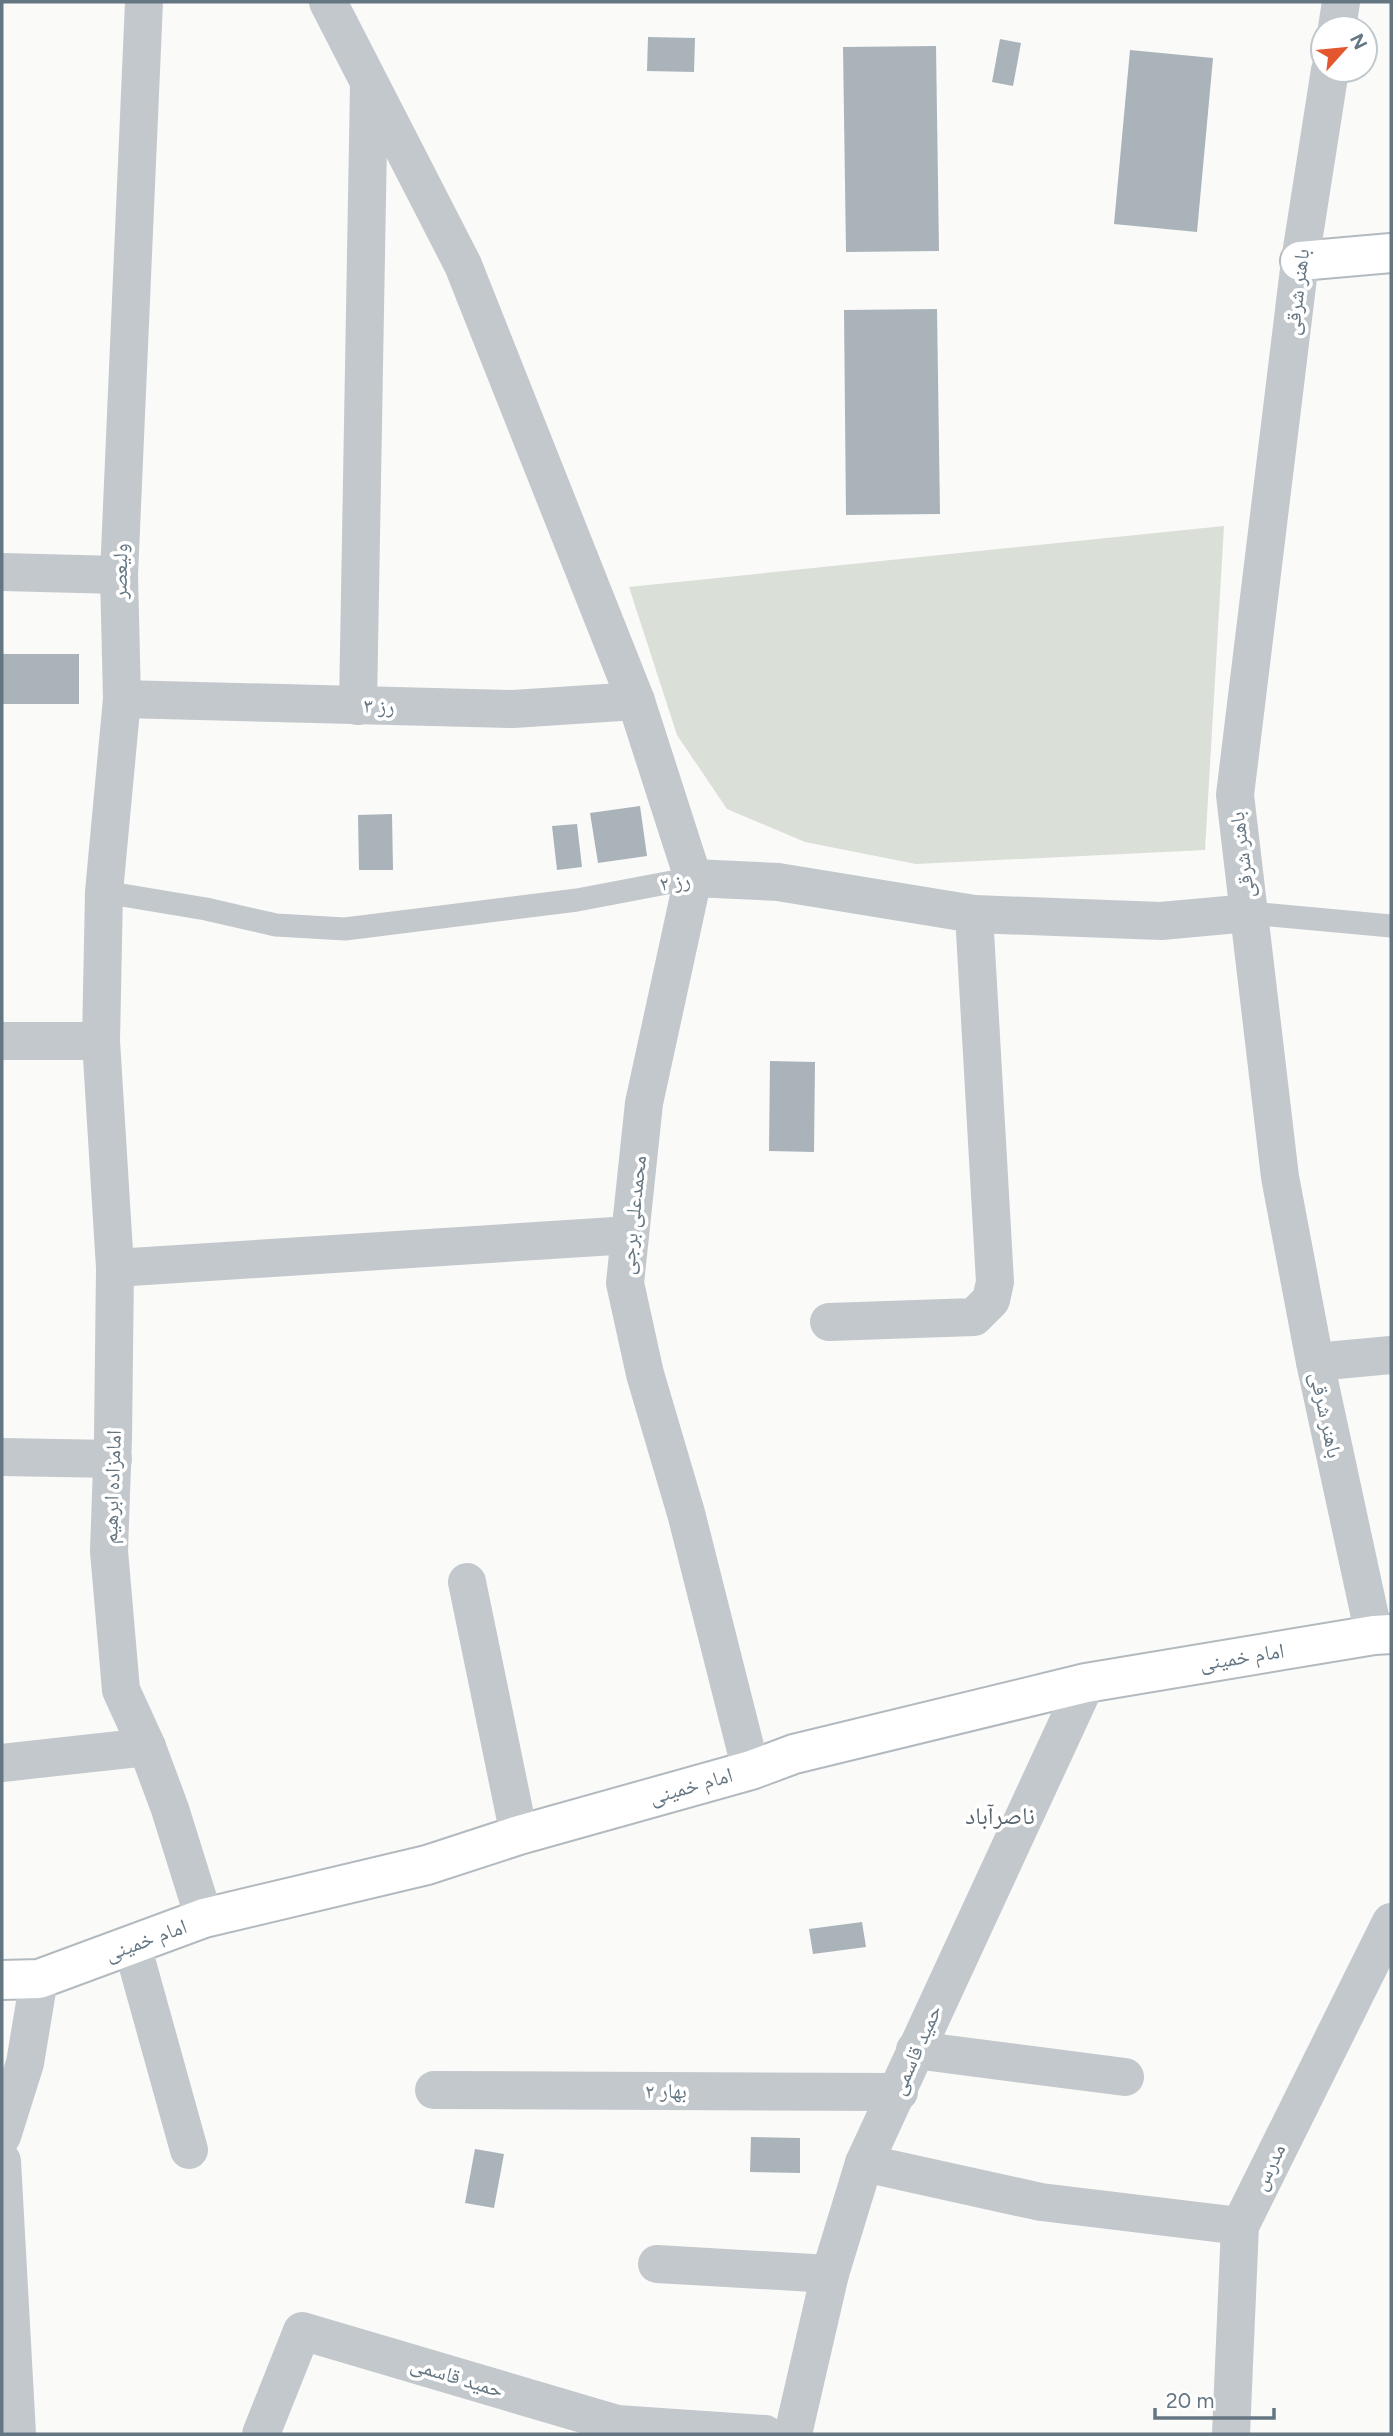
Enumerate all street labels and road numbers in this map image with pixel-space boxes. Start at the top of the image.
street label: باهنر شرقی [1279,247,1315,337]
street label: ولیعصر [107,543,132,600]
street label: رز ۳ [363,693,395,718]
street label: باهنر شرقی [1224,810,1260,900]
street label: رز ۲ [658,867,692,896]
street label: محمدعلی برجی [614,1154,652,1276]
street label: باهنر شرقی [1304,1370,1348,1460]
street label: امامزاده ابرهیم [97,1430,128,1544]
street label: امام خمینی [1198,1637,1286,1678]
street label: امام خمینی [646,1762,736,1811]
street label: امام خمینی [101,1913,191,1968]
street label: حمید قاسمی [885,2001,947,2099]
street label: بهار ۲ [645,2078,687,2103]
street label: مدرس [1247,2139,1291,2195]
street label: حمید قاسمی [407,2351,507,2403]

